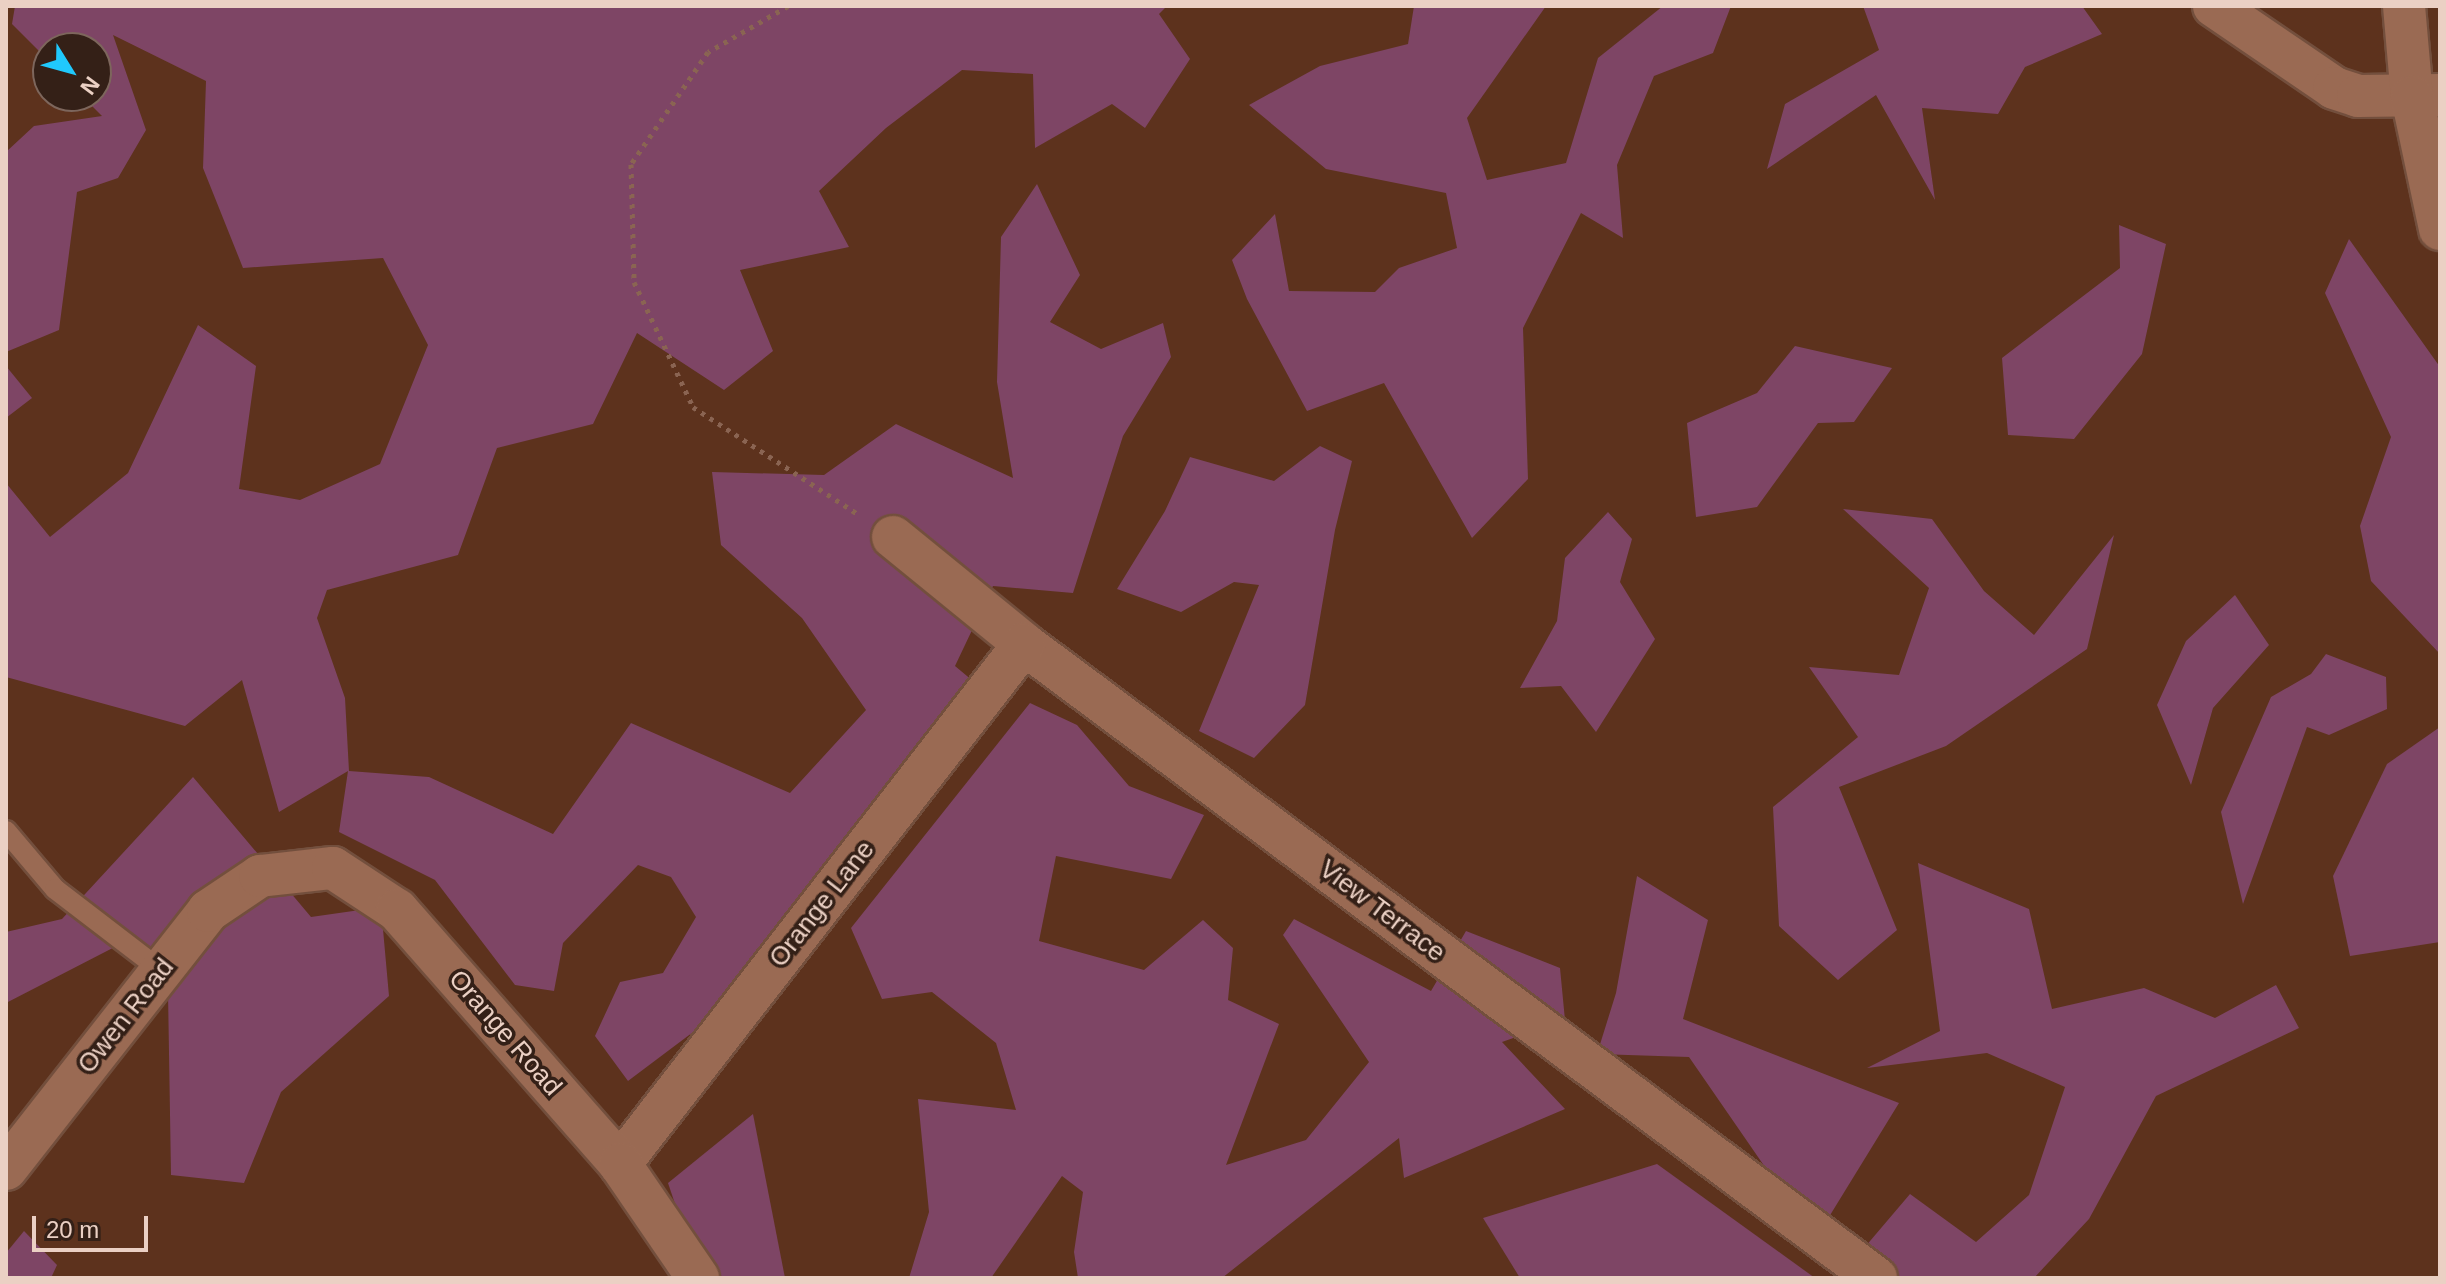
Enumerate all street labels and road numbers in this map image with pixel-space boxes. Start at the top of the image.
street label: Orange Lane [763,835,881,973]
street label: View Terrace [1313,853,1451,969]
street label: Owen Road [71,952,181,1080]
street label: Orange Road [442,964,568,1102]

